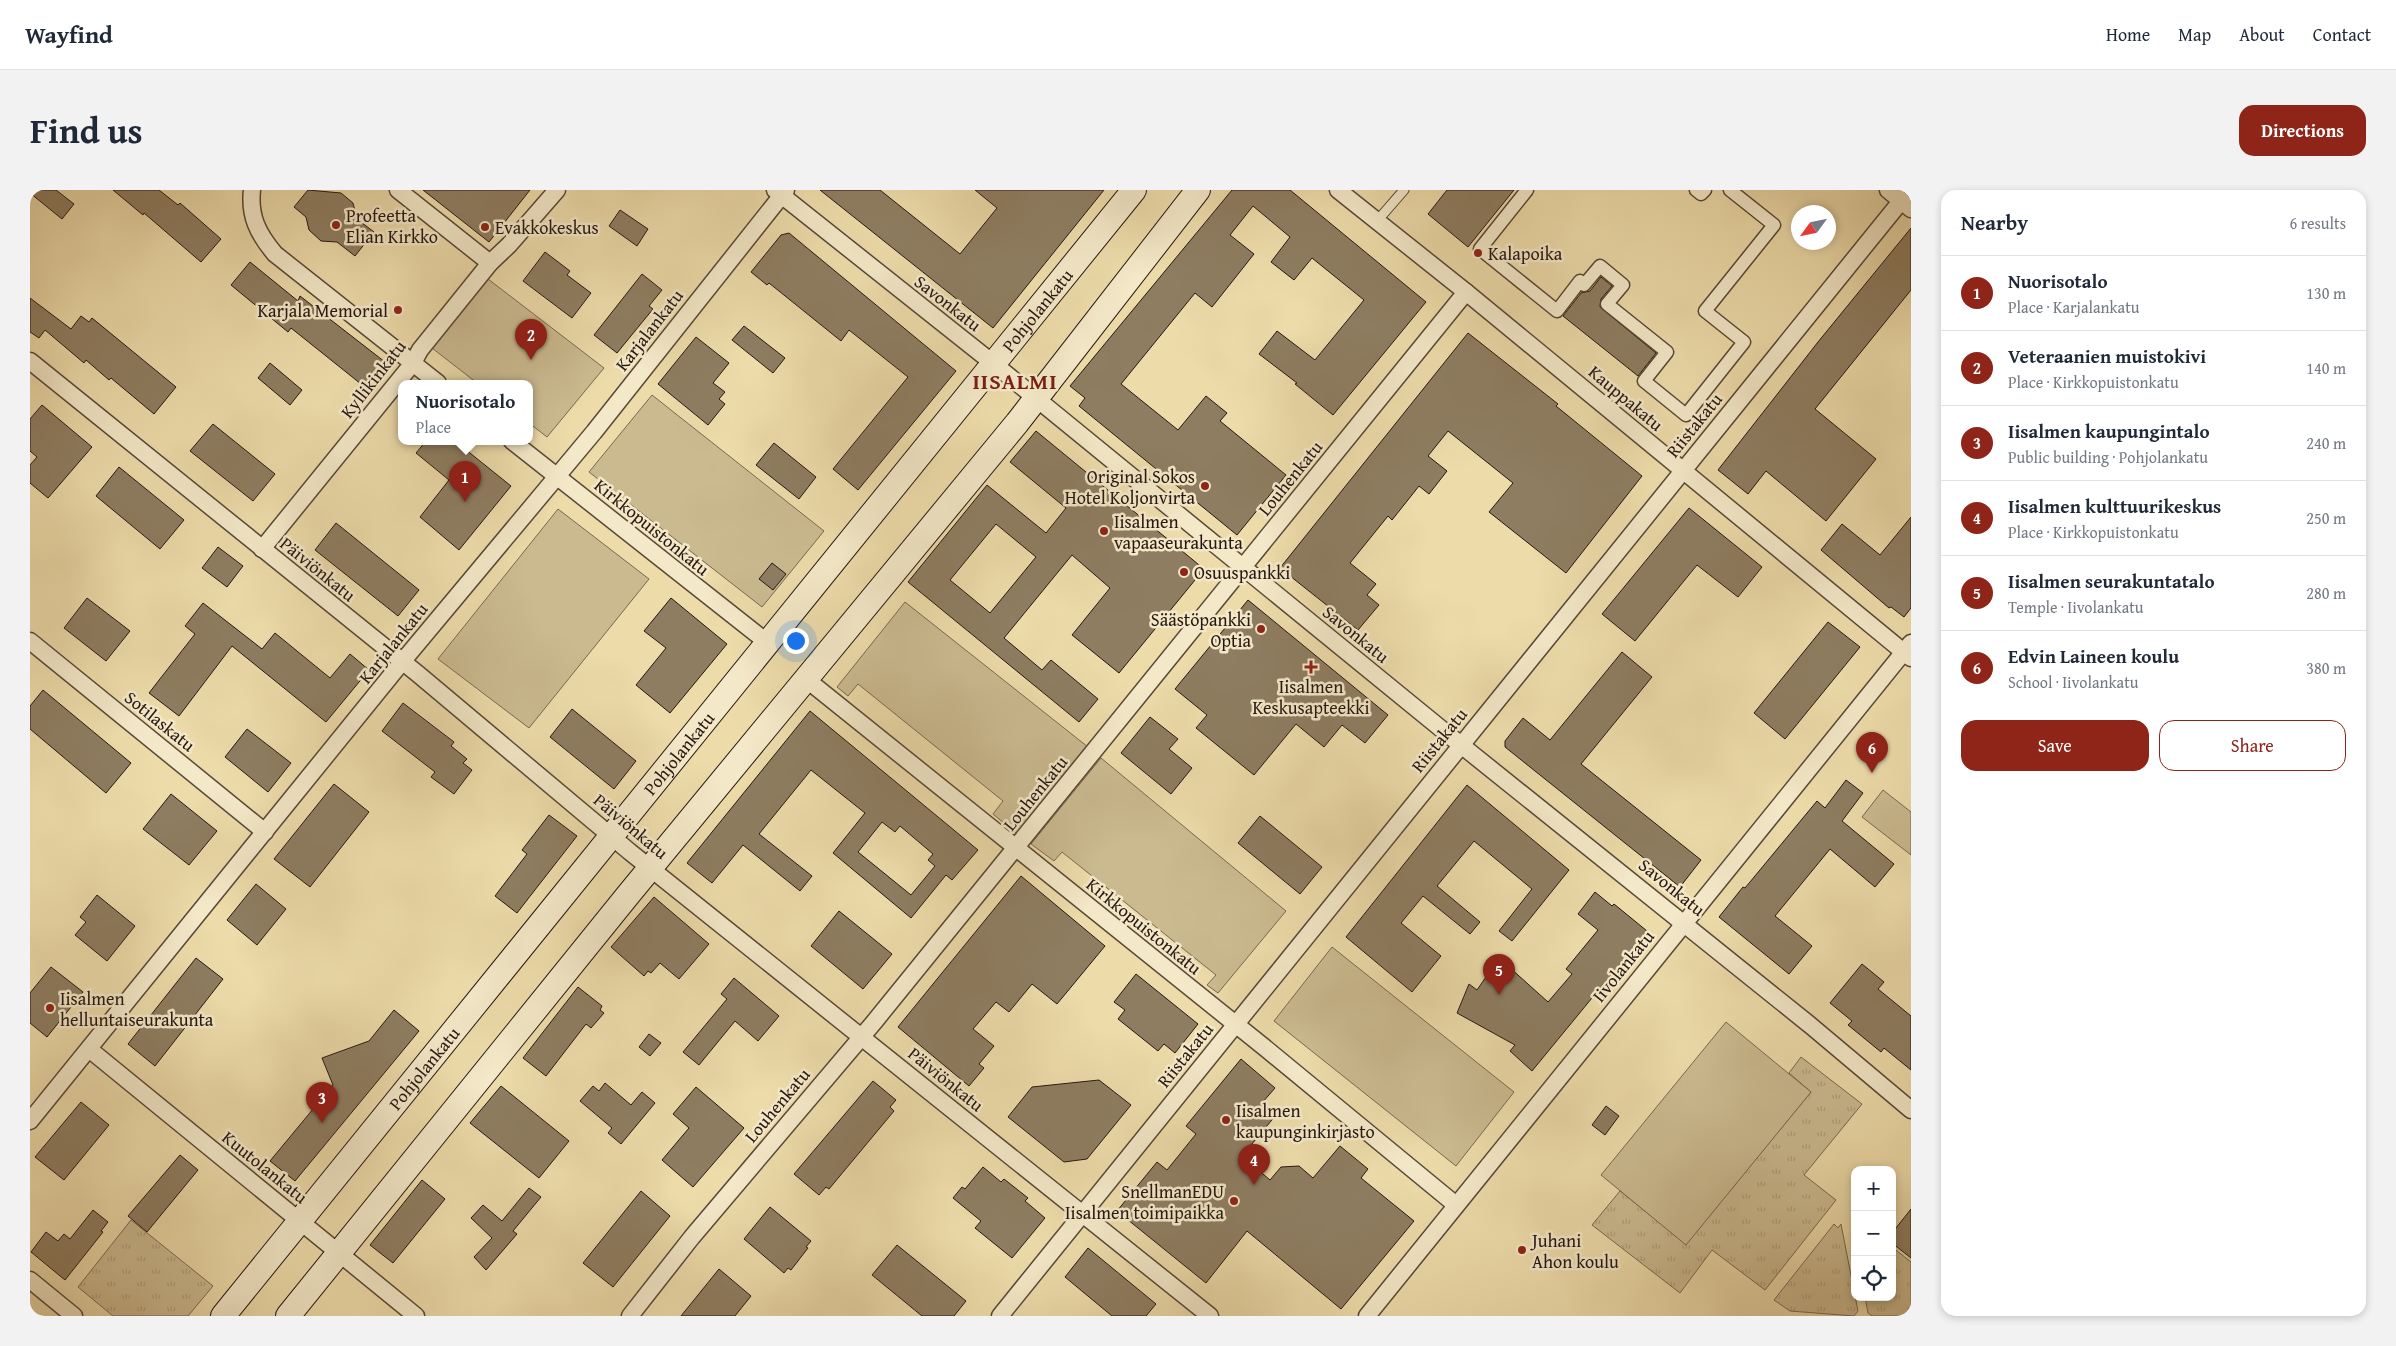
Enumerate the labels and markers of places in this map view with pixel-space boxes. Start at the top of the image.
place label: Profeetta Elian Kirkko [346,202,438,250]
place label: Evakkokeskus [495,214,599,241]
marker: Profeetta Elian Kirkko [330,219,342,231]
marker: Evakkokeskus [479,221,491,233]
place label: Kalapoika [1488,240,1563,267]
marker: Kalapoika [1472,247,1484,259]
place label: Karjala Memorial [257,297,388,324]
marker: Karjala Memorial [392,304,404,316]
pin: 2 [515,319,547,360]
pin: 1 [449,461,481,502]
place label: Original Sokos Hotel Koljonvirta [1065,463,1195,511]
marker: Original Sokos Hotel Koljonvirta [1199,480,1211,492]
place label: Iisalmen vapaaseurakunta [1114,508,1243,556]
marker: Iisalmen vapaaseurakunta [1098,525,1110,537]
place label: Osuuspankki [1194,559,1290,586]
marker: Osuuspankki [1178,566,1190,578]
place label: Säästöpankki Optia [1151,606,1251,654]
marker: Säästöpankki Optia [1255,623,1267,635]
marker: Iisalmen Keskusapteekki [1305,661,1317,673]
place label: Iisalmen Keskusapteekki [1252,673,1370,721]
pin: 6 [1856,732,1888,773]
pin: 5 [1483,954,1515,995]
place label: Iisalmen helluntaiseurakunta [60,985,214,1033]
marker: Iisalmen helluntaiseurakunta [44,1002,56,1014]
pin: 3 [306,1082,338,1123]
place label: Iisalmen kaupunginkirjasto [1236,1097,1375,1145]
marker: Iisalmen kaupunginkirjasto [1220,1114,1232,1126]
pin: 4 [1238,1144,1270,1185]
place label: SnellmanEDU Iisalmen toimipaikka [1065,1178,1224,1226]
marker: SnellmanEDU Iisalmen toimipaikka [1228,1195,1240,1207]
place label: Juhani Ahon koulu [1530,1227,1619,1275]
marker: Juhani Ahon koulu [1516,1244,1528,1256]

